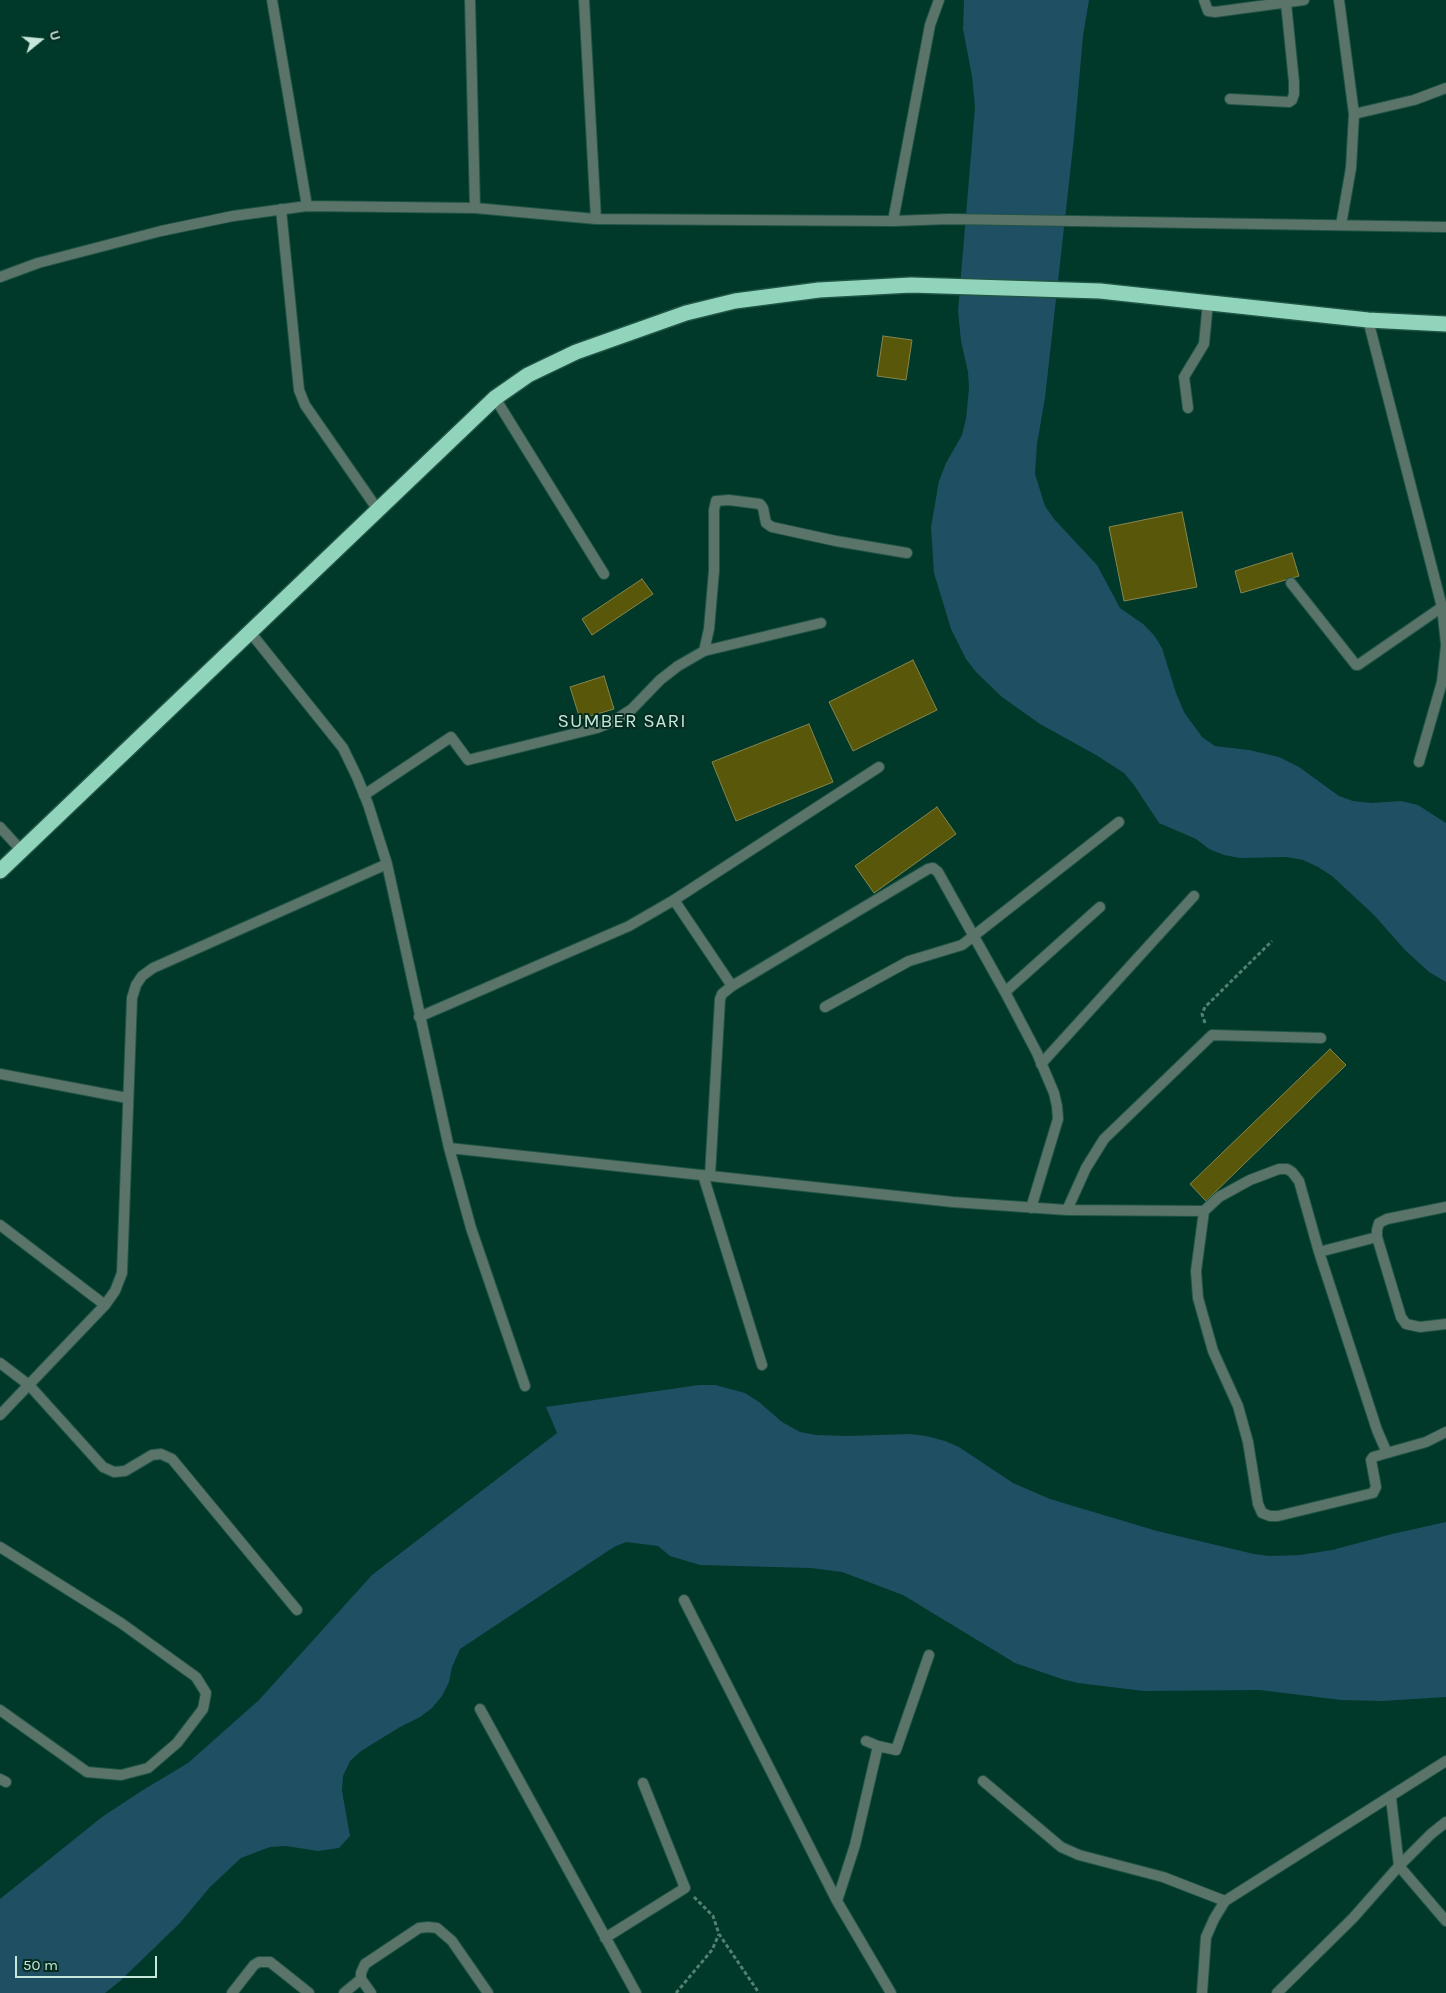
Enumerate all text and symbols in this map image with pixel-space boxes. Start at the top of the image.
north arrow [15,15,65,65]
text: U [45,28,64,43]
district label: SUMBER SARI [556,711,688,733]
scale bar [18,1946,160,1978]
text: 50 m [23,1956,58,1974]

